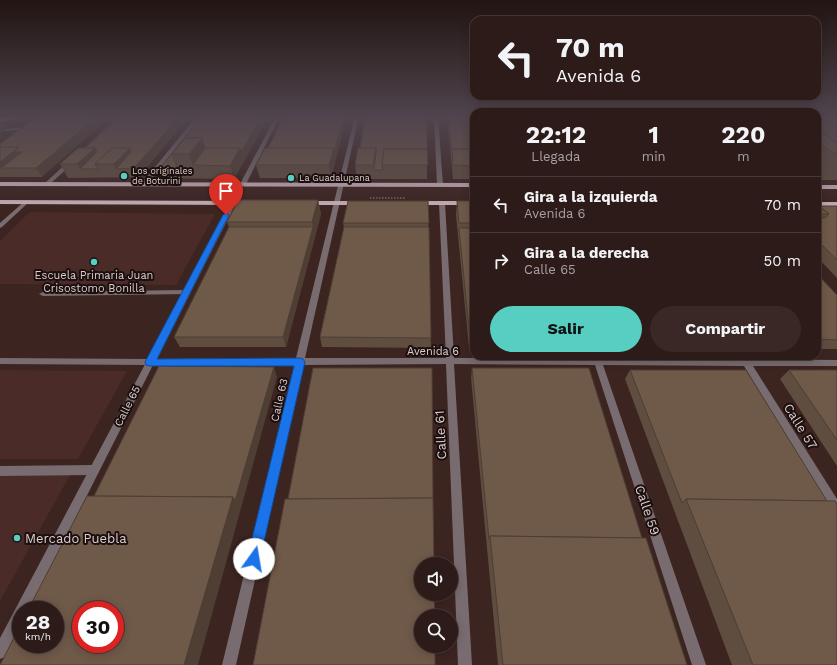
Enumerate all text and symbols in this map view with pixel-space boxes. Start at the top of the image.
text: 70 m [556,31,625,64]
icon: left [490,32,542,84]
text: Avenida 6 [556,65,641,86]
text: 22:12 [526,121,586,149]
text: 1 [649,121,659,149]
text: 220 [721,121,765,149]
text: Llegada [531,149,580,164]
text: min [642,149,666,164]
text: m [737,149,750,164]
place label: Los originales de Boturini [132,166,193,186]
marker: Los originales de Boturini [119,171,129,181]
marker: La Guadalupana [286,173,296,183]
place label: La Guadalupana [299,173,370,183]
pin [209,174,243,215]
icon: arrive [215,180,237,202]
text: Gira a la izquierda [524,188,657,206]
icon: left [490,194,512,216]
text: 70 m [764,196,801,214]
text: Avenida 6 [524,206,585,221]
text: Gira a la derecha [524,244,649,262]
icon: right [490,250,512,272]
text: 50 m [764,252,801,270]
marker: Escuela Primaria Juan Crisostomo Bonilla [89,257,99,267]
text: Calle 65 [524,262,576,277]
place label: Escuela Primaria Juan Crisostomo Bonilla [35,269,153,295]
button: Salir [490,306,642,352]
button: Compartir [650,306,801,352]
street label: Avenida 6 [407,345,459,358]
street label: Calle 63 [268,377,291,423]
street label: Calle 65 [112,384,143,429]
street label: Calle 57 [781,401,820,452]
street label: Calle 61 [432,410,449,460]
street label: Calle 59 [632,483,663,537]
place label: Mercado Puebla [25,531,127,546]
marker: Mercado Puebla [12,533,22,543]
position arrow [233,538,275,580]
map controls [414,557,458,653]
button: sound [414,557,458,601]
speed limit sign: 30 [72,601,124,653]
button: search [414,609,458,653]
text: 28 [26,610,50,634]
text: km/h [25,631,51,642]

